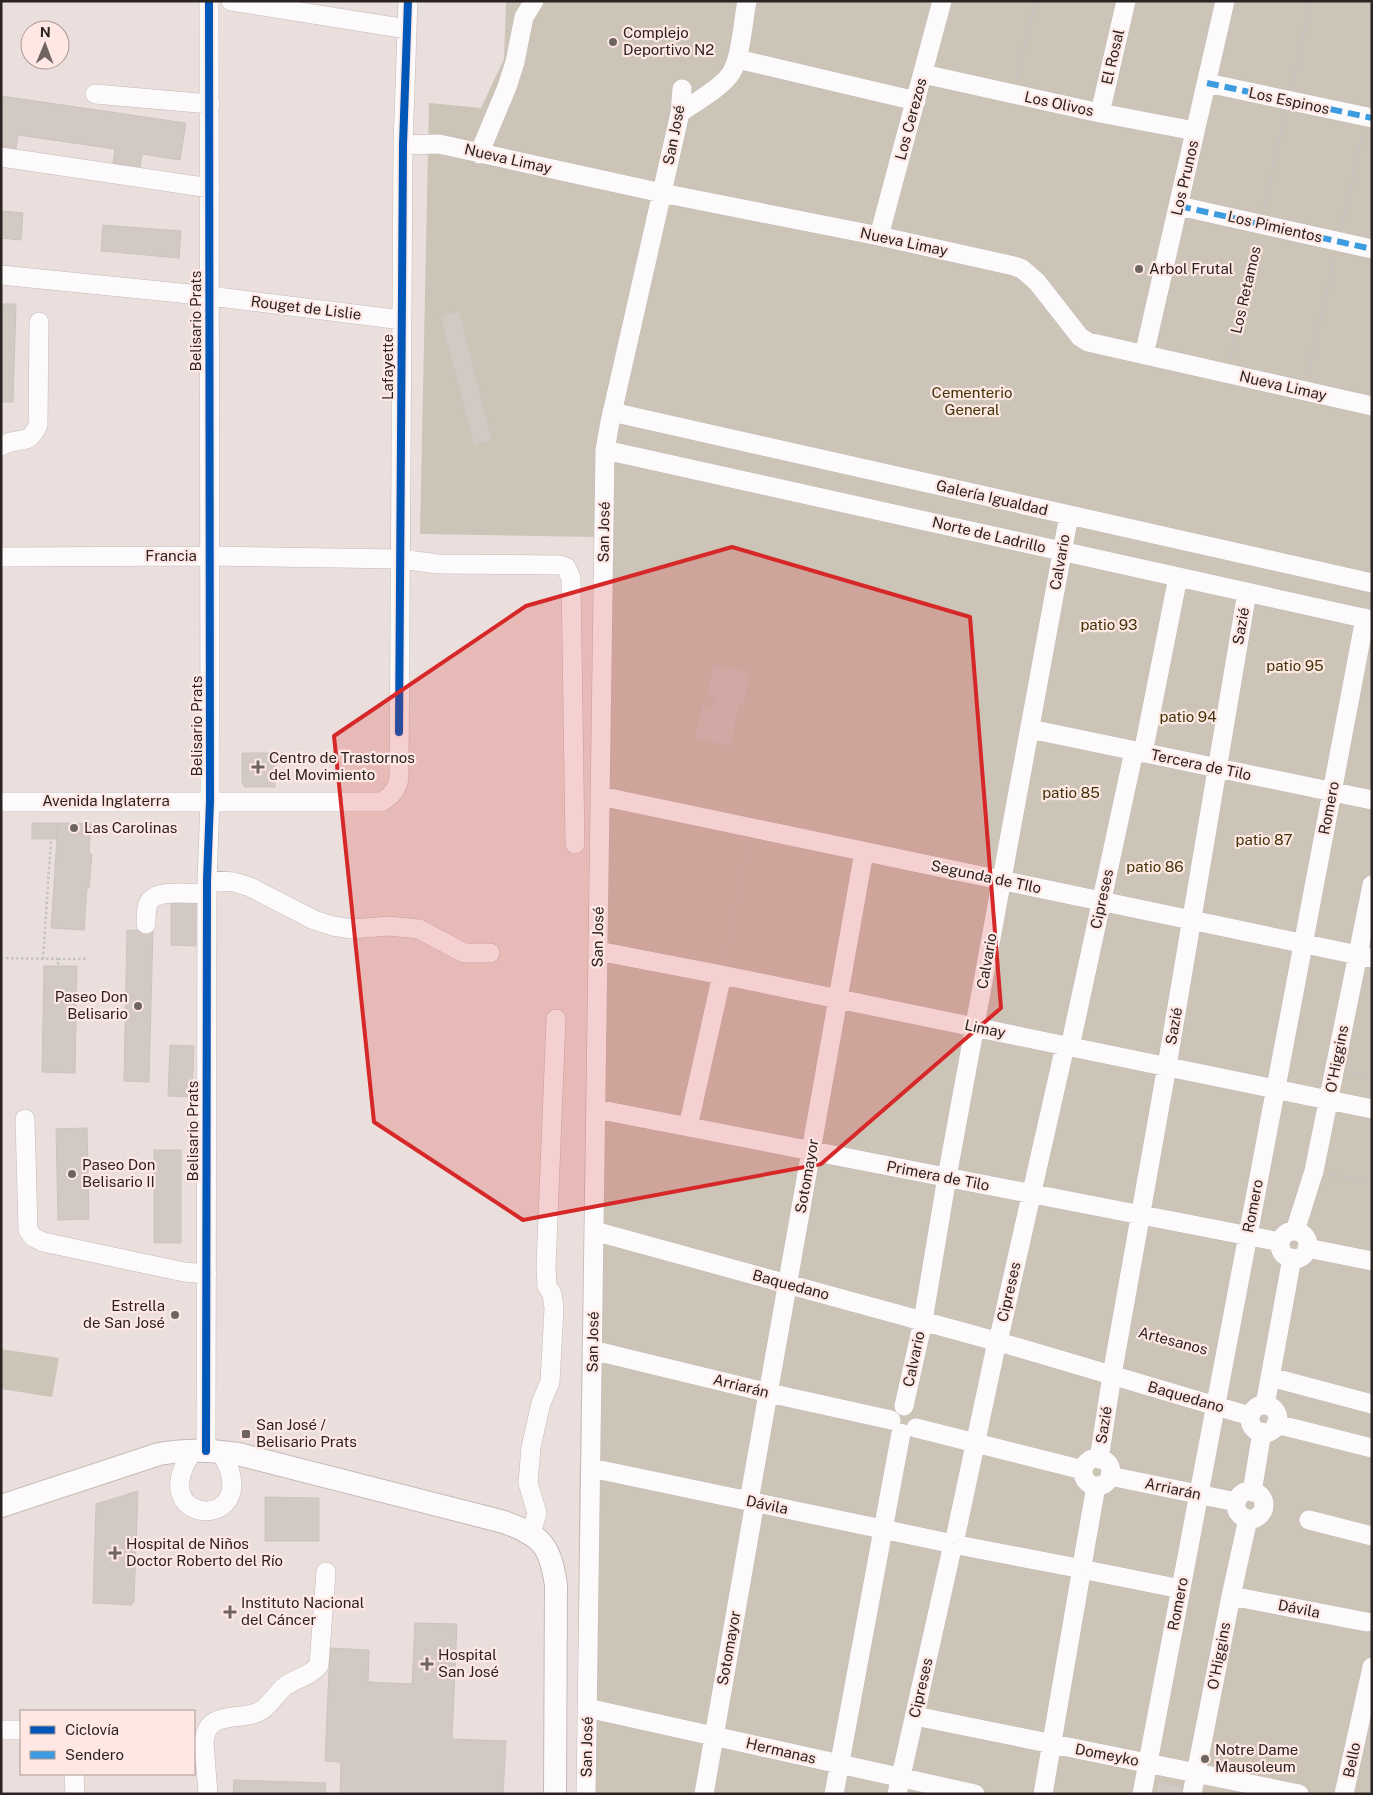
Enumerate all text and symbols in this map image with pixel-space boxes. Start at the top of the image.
north arrow [20,20,70,70]
text: N [40,24,51,40]
place label: Complejo Deportivo N2 [623,24,714,58]
street label: El Rosal [1098,28,1127,86]
marker: Complejo Deportivo N2 [607,36,619,48]
street label: Los Cerezos [891,76,930,162]
street label: Los Espinos [1247,84,1331,117]
street label: Los Olivos [1023,88,1095,119]
street label: San José [659,103,688,166]
street label: Los Prunos [1168,139,1201,217]
street label: Nueva Limay [463,140,553,177]
street label: Los Pimientos [1226,207,1324,246]
street label: Nueva Limay [859,224,949,259]
street label: Los Retamos [1227,245,1264,335]
place label: Arbol Frutal [1149,260,1233,277]
marker: Arbol Frutal [1133,263,1145,275]
street label: Belisario Prats [187,271,204,371]
street label: Rouget de Lislie [250,292,362,323]
street label: Lafayette [379,334,396,400]
street label: Nueva Limay [1238,367,1328,404]
park label: Cementerio General [932,384,1012,418]
street label: Galería Igualdad [935,476,1050,519]
street label: San José [594,501,613,563]
street label: Norte de Ladrillo [931,513,1048,556]
street label: Calvario [1046,533,1073,591]
street label: Francia [145,547,197,564]
street label: Sazié [1229,606,1252,646]
park label: patio 93 [1080,616,1138,633]
park label: patio 95 [1266,657,1324,674]
street label: Belisario Prats [188,676,205,776]
park label: patio 94 [1159,708,1217,725]
street label: Tercera de Tilo [1149,746,1253,783]
place label: Centro de Trastornos del Movimiento [269,749,415,783]
marker: Centro de Trastornos del Movimiento [251,760,265,774]
street label: Romero [1315,780,1342,836]
park label: patio 85 [1042,784,1100,801]
street label: Avenida Inglaterra [42,792,170,809]
place label: Las Carolinas [84,819,177,836]
marker: Las Carolinas [68,822,80,834]
park label: patio 87 [1236,831,1292,848]
street label: Segunda de TIlo [929,856,1043,897]
park label: patio 86 [1126,858,1184,875]
street label: Cipreses [1087,867,1116,930]
street label: San José [588,906,607,968]
street label: Calvario [973,932,1000,990]
place label: Paseo Don Belisario [55,988,128,1022]
marker: Paseo Don Belisario [132,1000,144,1012]
street label: Sazié [1162,1006,1185,1046]
street label: Limay [963,1016,1007,1041]
street label: O'Higgins [1322,1024,1351,1094]
street label: Belisario Prats [184,1081,201,1181]
street label: Sotomayor [792,1137,821,1215]
place label: Paseo Don Belisario II [82,1156,155,1190]
street label: Primera de Tilo [885,1157,991,1194]
marker: Paseo Don Belisario II [66,1168,78,1180]
street label: Romero [1239,1178,1266,1234]
street label: Cipreses [993,1260,1024,1323]
street label: Baquedano [751,1266,831,1303]
place label: Estrella de San José [83,1297,165,1331]
marker: Estrella de San José [169,1309,181,1321]
street label: San José [583,1311,602,1373]
street label: Artesanos [1137,1323,1210,1358]
street label: Calvario [899,1329,928,1388]
street label: Arriarán [711,1370,771,1401]
street label: Baquedano [1146,1377,1226,1416]
street label: Sazié [1092,1405,1115,1445]
place label: San José / Belisario Prats [256,1416,357,1450]
marker: San José / Belisario Prats [240,1428,252,1440]
street label: Arriarán [1143,1474,1203,1503]
street label: Dávila [745,1492,790,1517]
place label: Hospital de Niños Doctor Roberto del Río [126,1535,283,1569]
marker: Hospital de Niños Doctor Roberto del Río [108,1546,122,1560]
street label: Romero [1164,1576,1191,1632]
place label: Instituto Nacional del Cáncer [241,1594,364,1628]
street label: Dávila [1277,1596,1322,1621]
marker: Instituto Nacional del Cáncer [223,1605,237,1619]
street label: Sotomayor [714,1609,743,1687]
street label: O'Higgins [1204,1621,1233,1691]
place label: Hospital San José [438,1646,499,1680]
street label: Cipreses [905,1656,936,1719]
marker: Hospital San José [420,1657,434,1671]
legend [20,1710,195,1775]
street label: San José [577,1716,596,1778]
text: Ciclovía [65,1721,119,1738]
street label: Hermanas [744,1734,818,1767]
street label: Domeyko [1074,1740,1141,1769]
place label: Notre Dame Mausoleum [1215,1741,1298,1775]
street label: Bello [1339,1741,1364,1779]
text: Sendero [65,1746,124,1763]
marker: Notre Dame Mausoleum [1199,1753,1211,1765]

